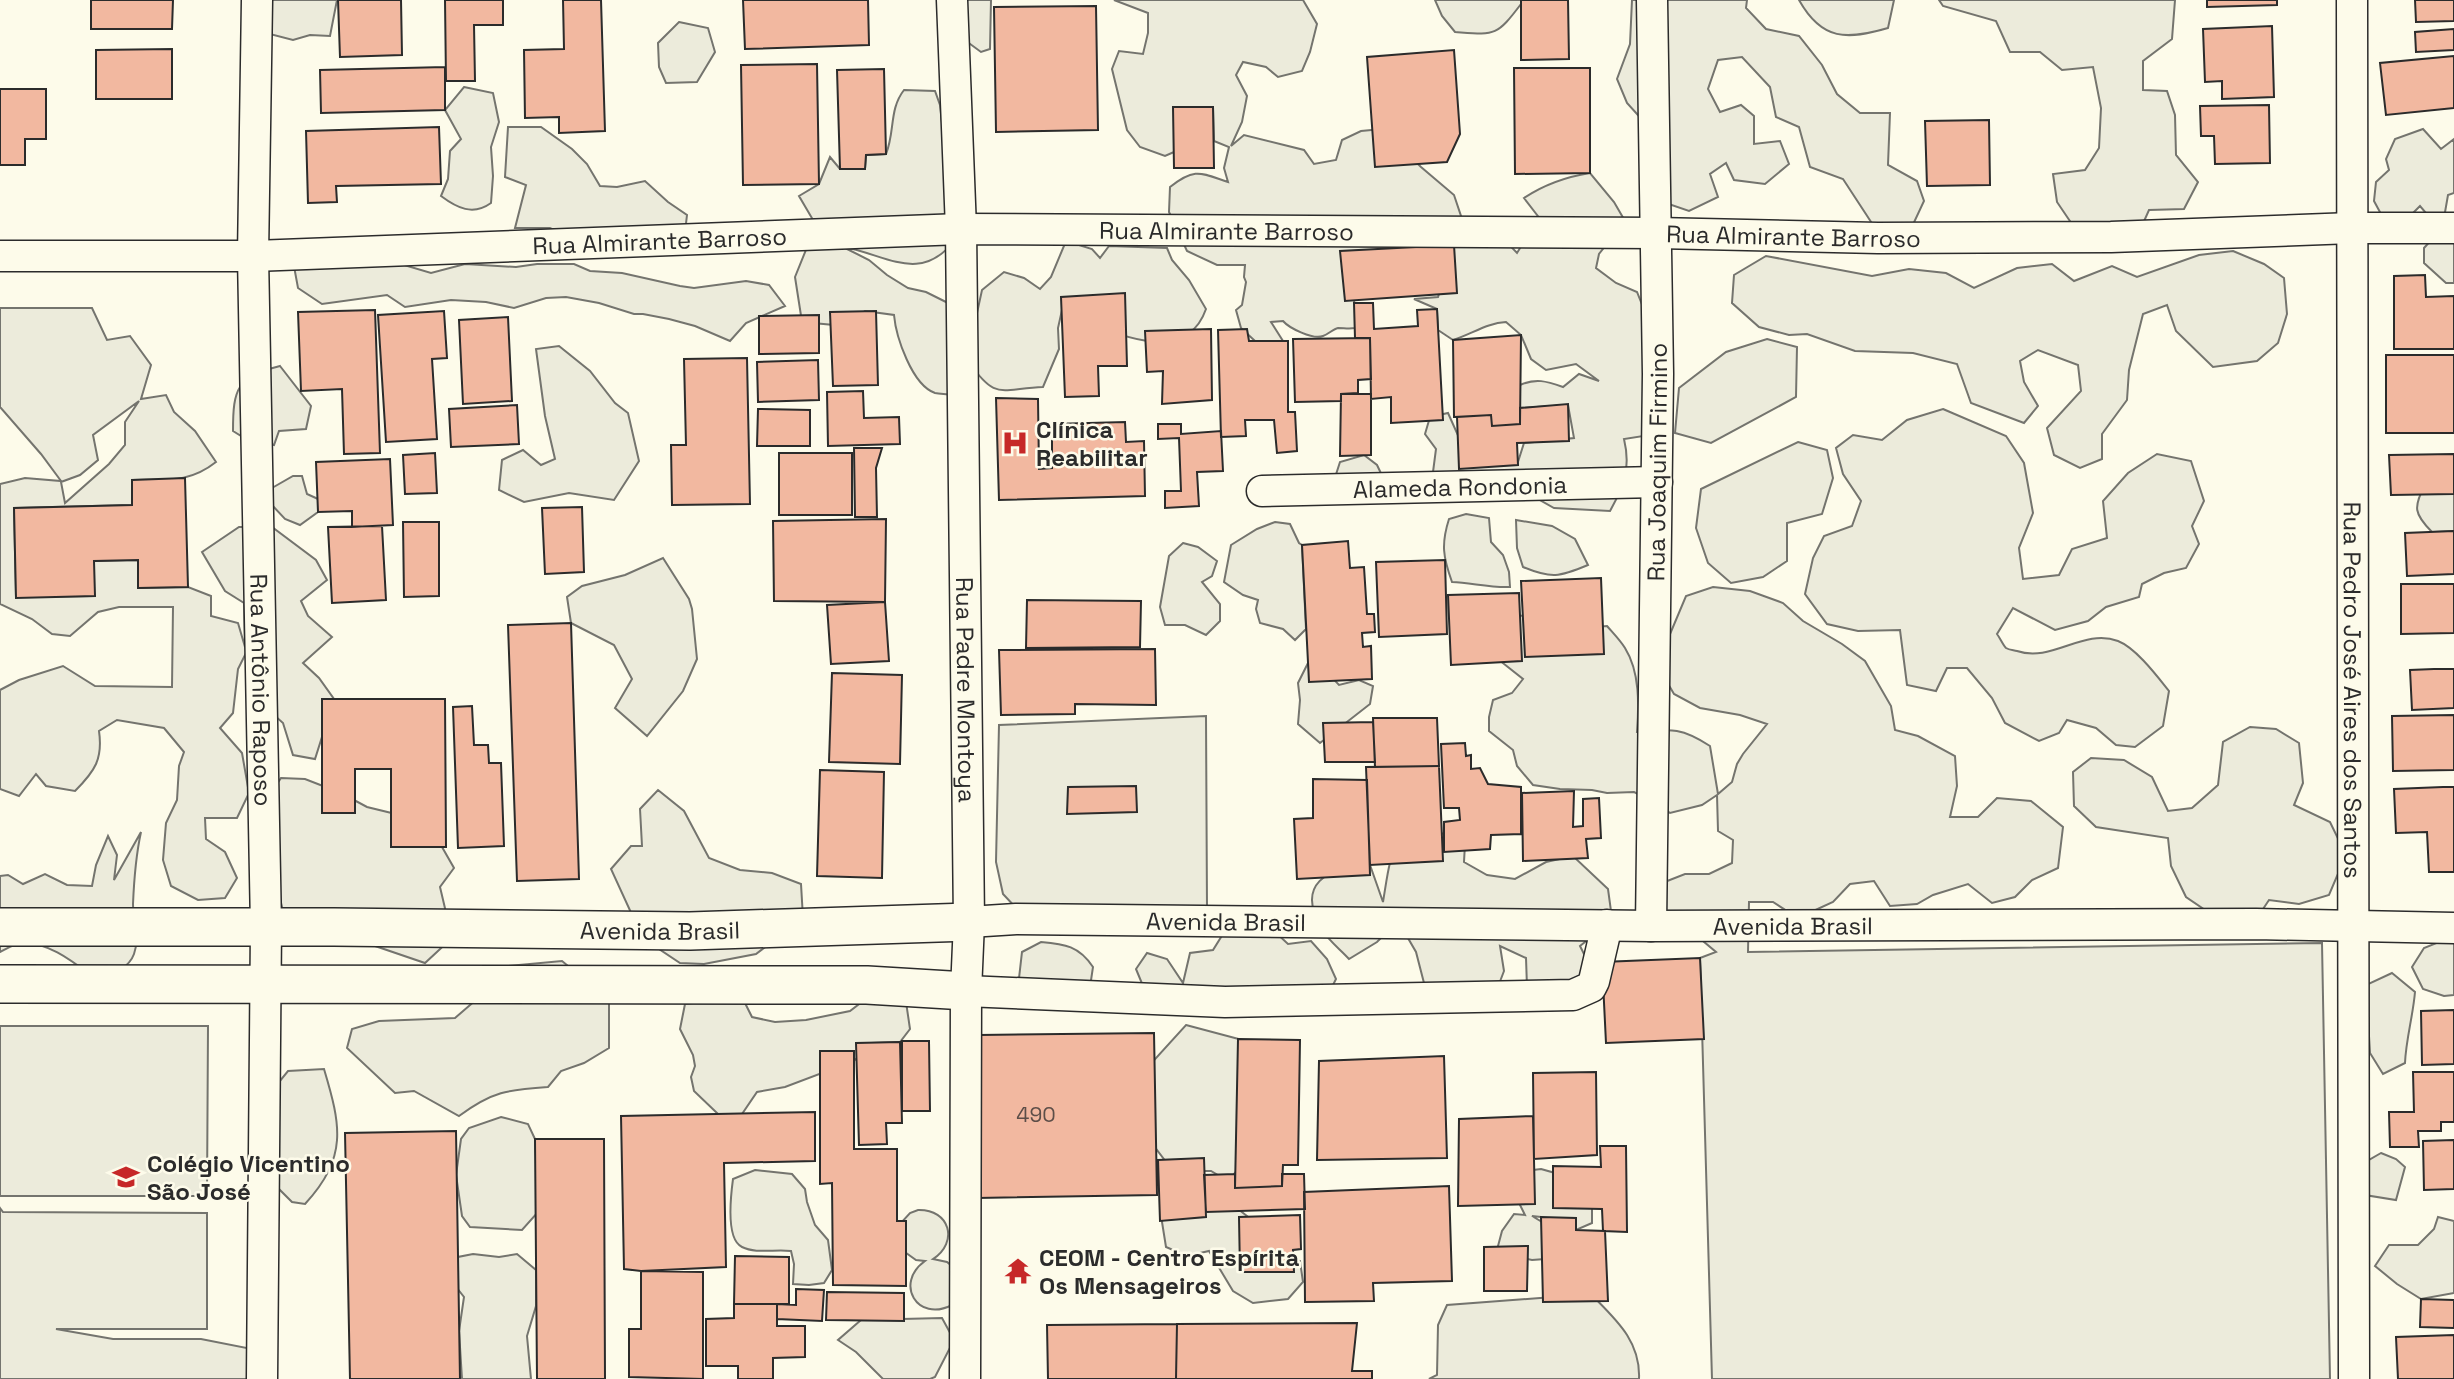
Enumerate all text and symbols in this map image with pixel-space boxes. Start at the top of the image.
street label: Rua Almirante Barroso [1099,214,1354,247]
street label: Rua Almirante Barroso [1666,218,1921,254]
street label: Rua Almirante Barroso [532,220,788,261]
street label: Rua Joaquim Firmino [1640,342,1674,582]
place label: Clínica Reabilitar [1036,414,1148,473]
hospital icon: Clínica Reabilitar [1000,428,1030,458]
street label: Alameda Rondonia [1352,469,1568,504]
street label: Rua Pedro José Aires dos Santos [2337,501,2369,879]
street label: Rua Antônio Raposo [244,573,279,807]
street label: Rua Padre Montoya [950,577,983,803]
street label: Avenida Brasil [1146,905,1306,938]
street label: Avenida Brasil [1713,910,1873,941]
street label: Avenida Brasil [580,914,741,947]
house number: 490 [1016,1101,1056,1128]
place label: Colégio Vicentino São José [147,1148,350,1207]
school or university icon: Colégio Vicentino São José [111,1162,141,1192]
place label: CEOM - Centro Espírita Os Mensageiros [1039,1242,1299,1301]
temple icon: CEOM - Centro Espírita Os Mensageiros [1003,1256,1033,1286]

